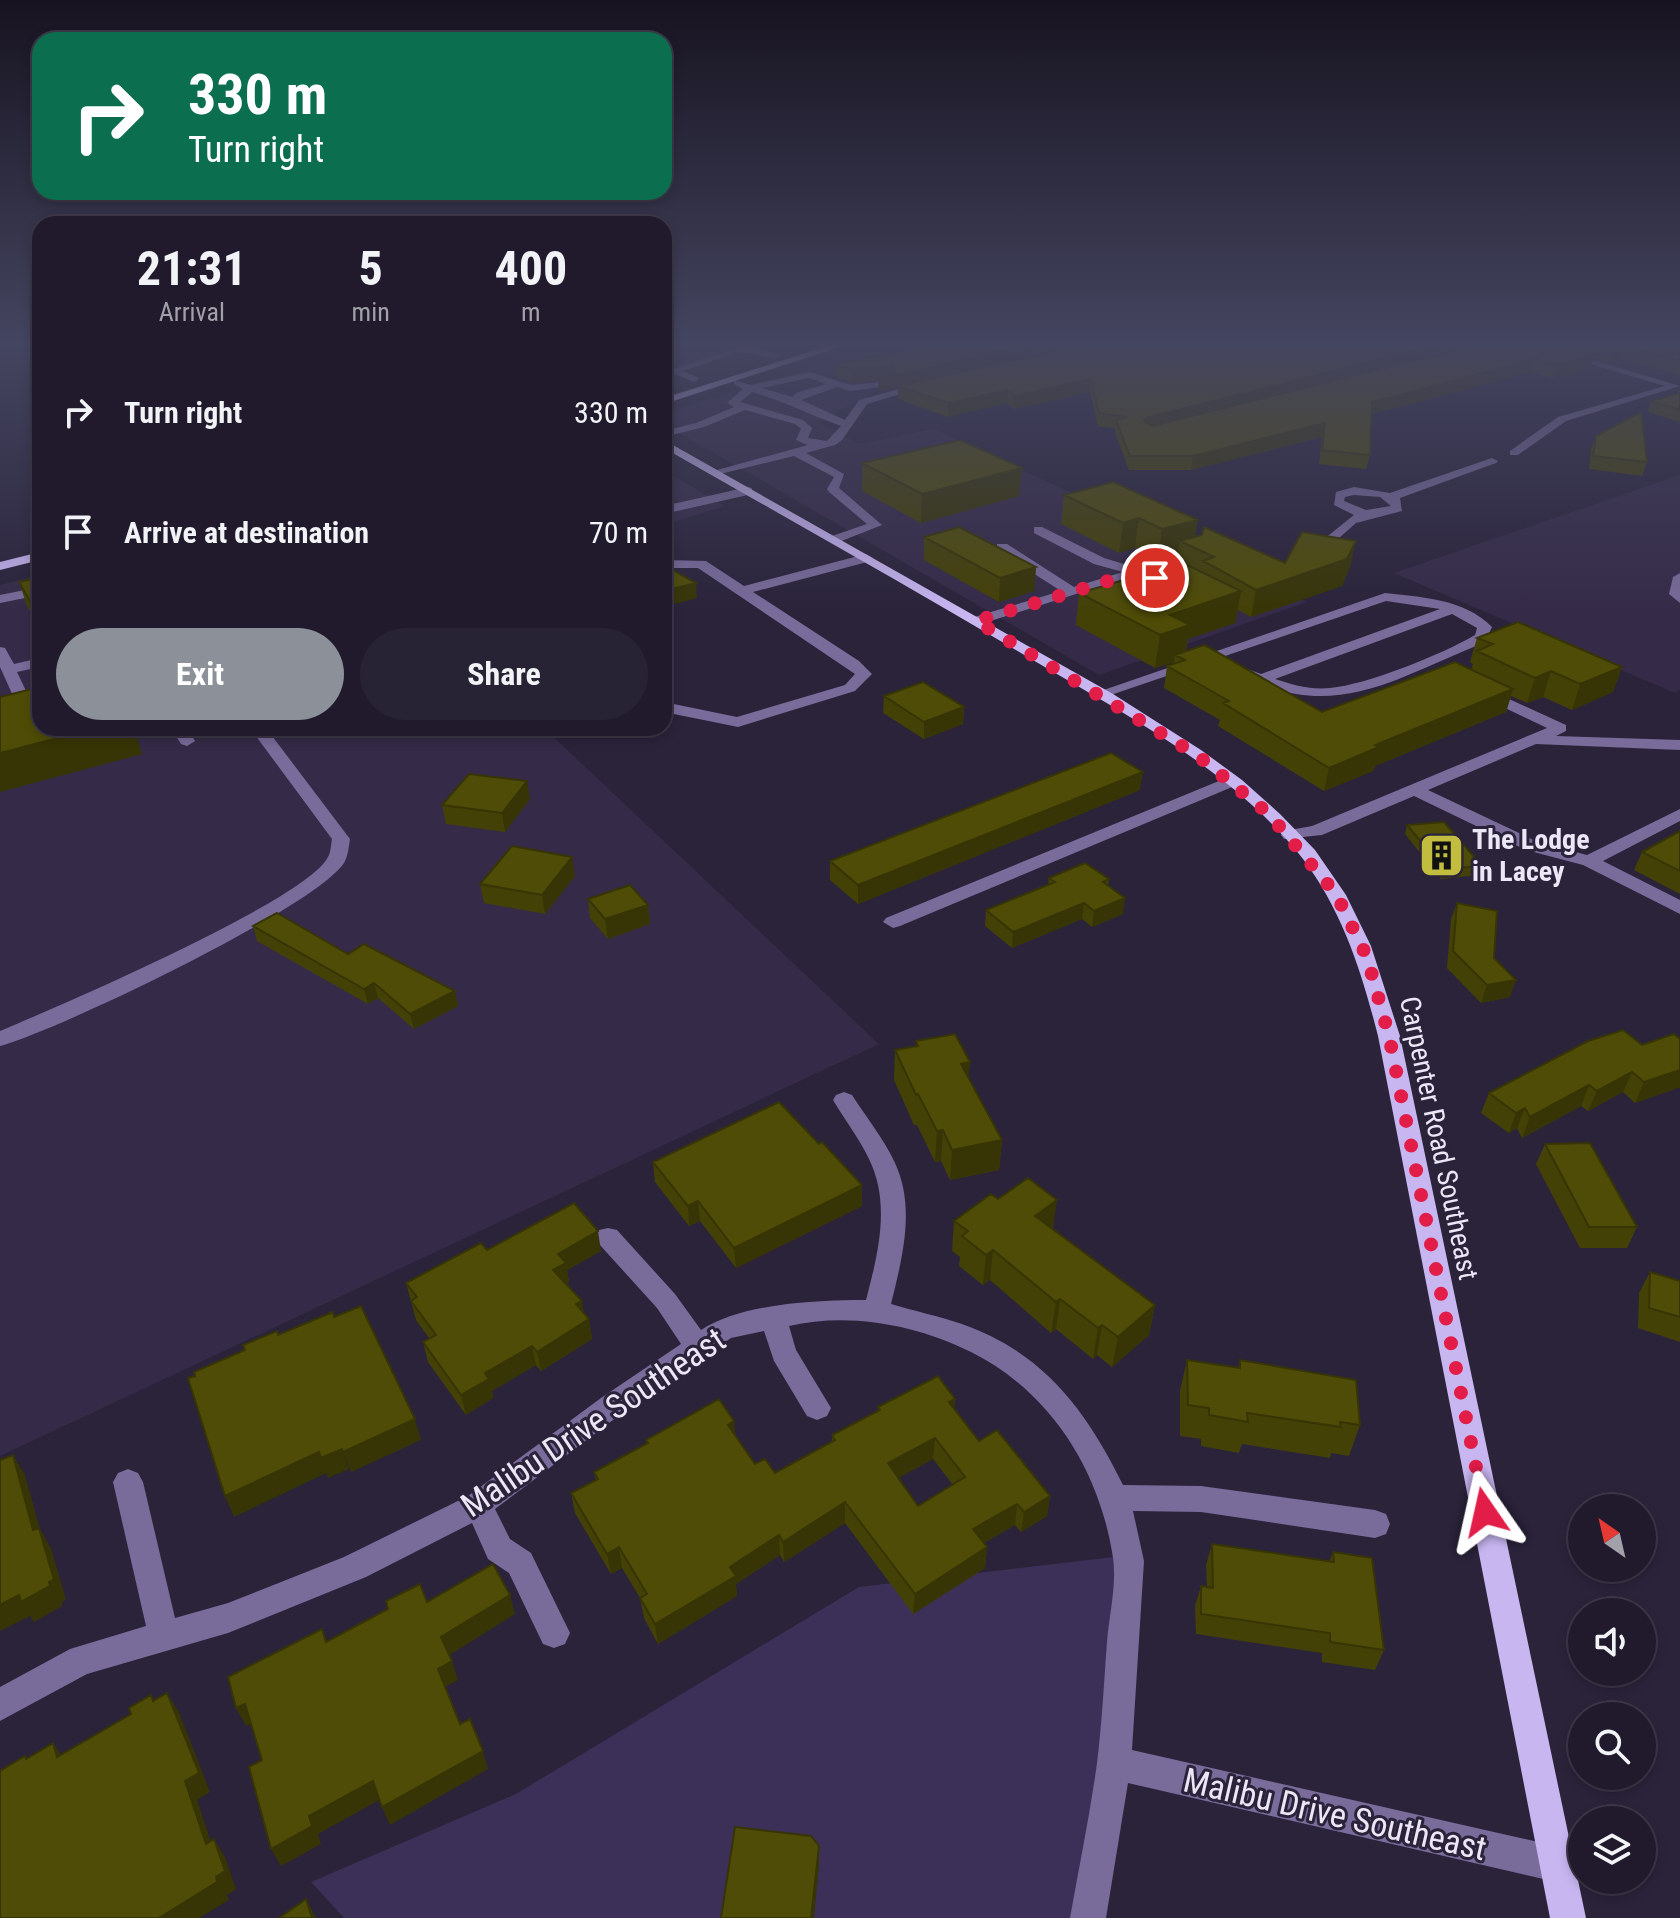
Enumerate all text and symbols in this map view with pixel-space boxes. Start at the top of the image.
text: 330 m [188,62,327,128]
icon: right [56,64,160,168]
text: Turn right [188,129,324,171]
text: 21:31 [137,240,247,297]
text: 5 [359,240,383,297]
text: 400 [494,240,567,297]
text: Arrival [159,297,225,327]
text: min [352,297,390,327]
text: m [521,297,541,327]
icon: right [56,390,100,434]
text: Turn right [124,395,242,430]
text: 330 m [574,395,648,430]
icon: arrive [56,510,100,554]
text: Arrive at destination [124,515,369,550]
text: 70 m [589,515,648,550]
pin [1121,544,1189,612]
icon: arrive [1133,556,1177,600]
button: Exit [56,628,344,720]
button: Share [360,628,648,720]
place label: The Lodge in Lacey [1472,823,1590,888]
building icon: The Lodge in Lacey [1417,831,1465,879]
street label: Carpenter Road Southeast [1393,993,1485,1283]
street label: Malibu Drive Southeast [453,1319,733,1525]
position arrow [1443,1470,1527,1554]
north arrow [1568,1494,1656,1582]
map controls [1568,1494,1656,1894]
button: sound [1568,1598,1656,1686]
button: search [1568,1702,1656,1790]
street label: Malibu Drive Southeast [1180,1760,1490,1868]
button: layers [1568,1806,1656,1894]

